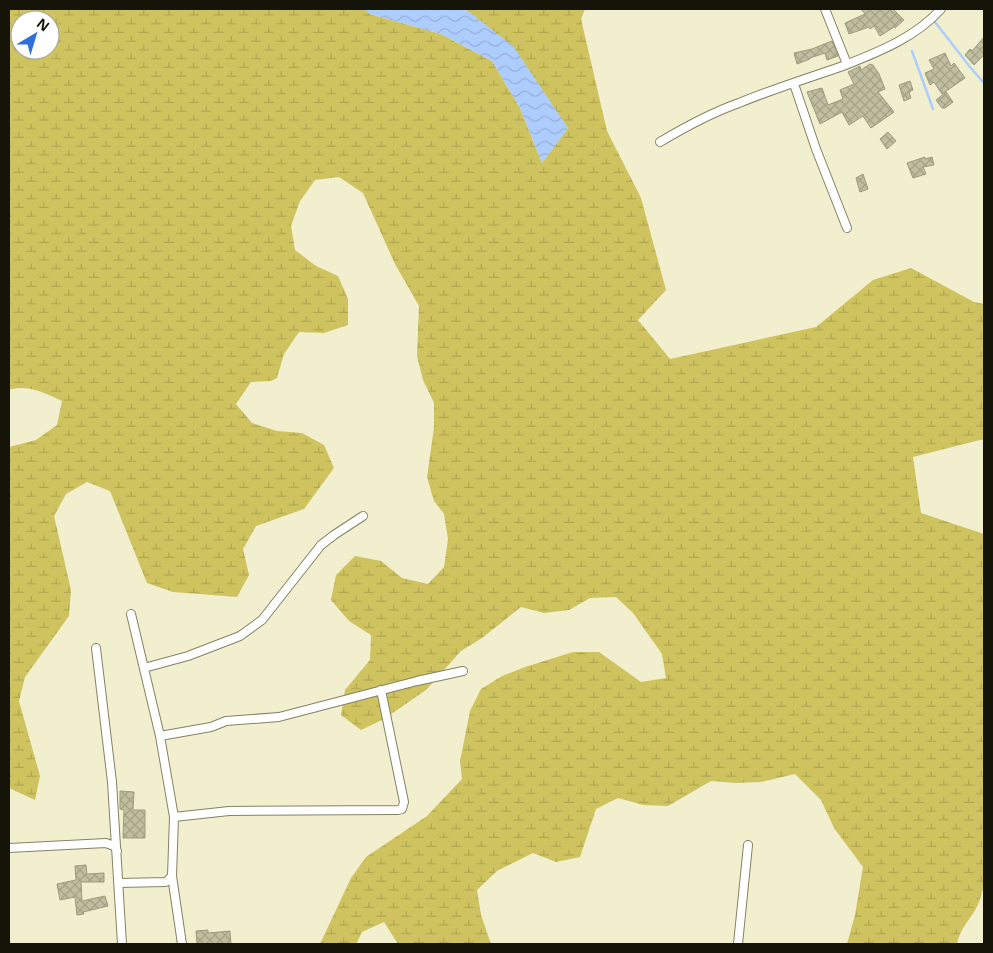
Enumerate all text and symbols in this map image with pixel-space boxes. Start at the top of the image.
north arrow [10,10,60,60]
text: N [33,13,54,35]

